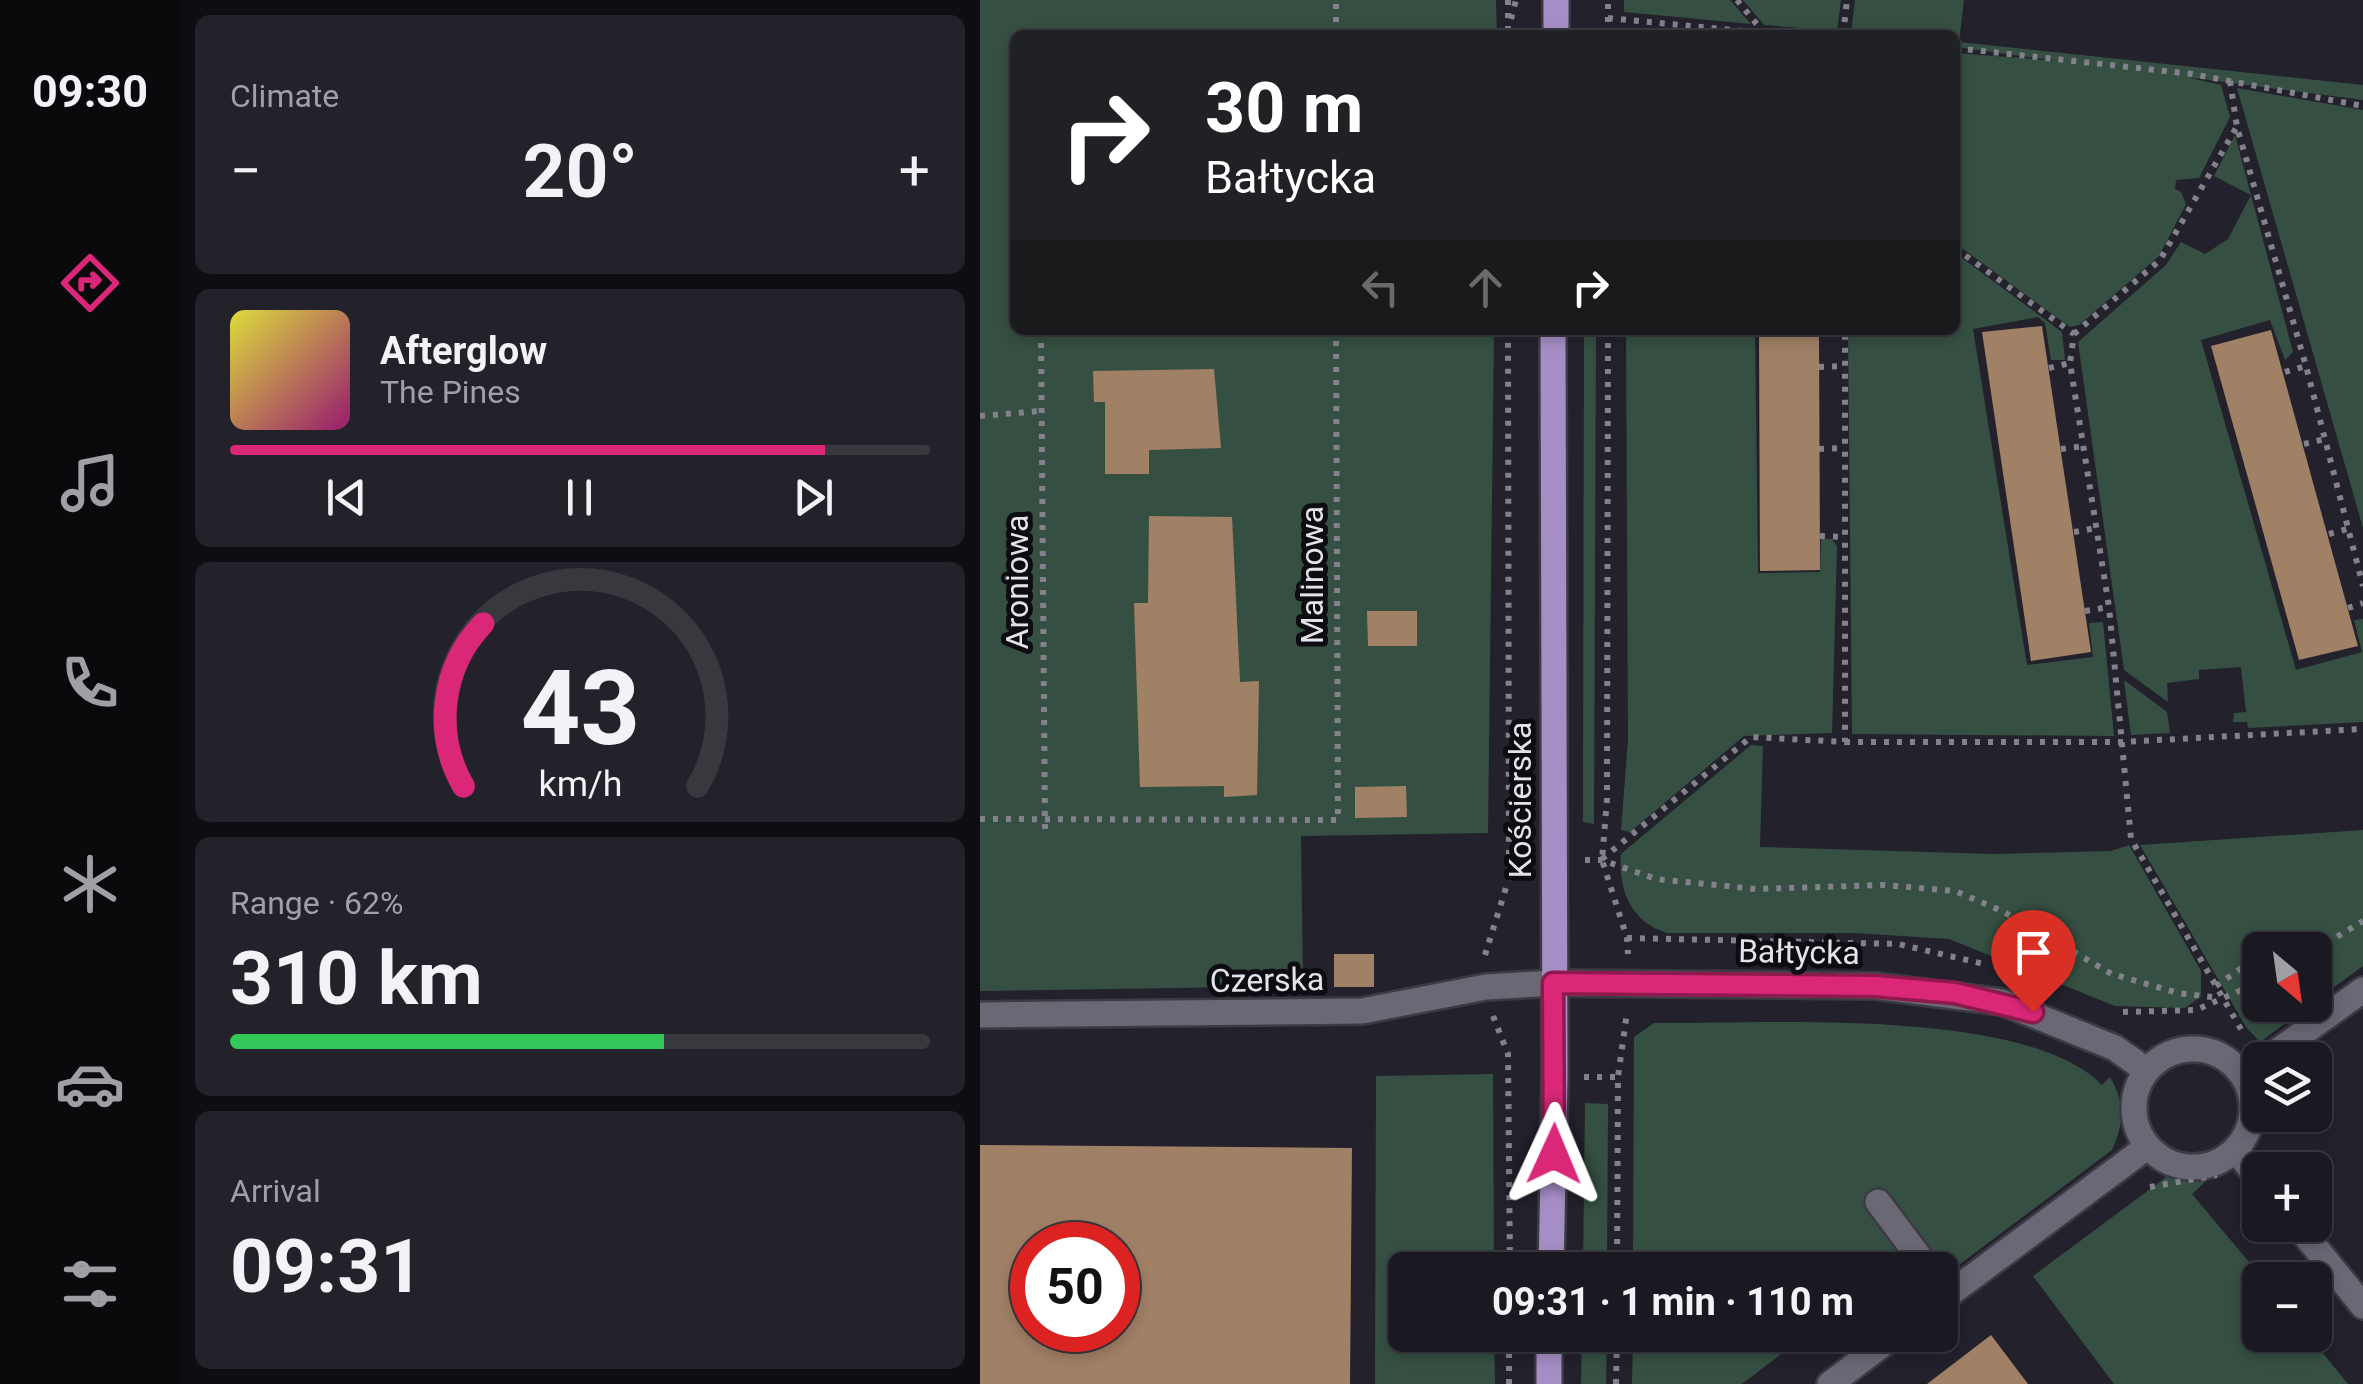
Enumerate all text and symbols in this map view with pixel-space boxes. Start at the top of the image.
text: 09:30 [32,65,148,118]
text: 30 m [1205,67,1363,149]
icon: right [1040,70,1170,200]
text: Climate [230,77,339,115]
text: 20° [522,127,638,215]
text: − [230,139,261,203]
text: + [899,139,930,203]
text: Bałtycka [1205,151,1376,204]
icon: directions [55,248,125,318]
icon: left [1353,260,1408,315]
icon: ahead [1458,260,1513,315]
icon: right [1563,260,1618,315]
text: Afterglow [380,329,547,373]
text: The Pines [380,373,521,411]
icon: music [55,448,125,518]
icon: previous [319,470,374,525]
icon: pause [552,470,607,525]
icon: next [786,470,841,525]
street label: Malinowa [1293,506,1331,644]
street label: Aroniowa [998,515,1036,649]
icon: phone [55,648,125,718]
text: 43 [520,648,640,769]
street label: Kościerska [1501,722,1539,878]
text: km/h [538,763,622,805]
icon: climate [55,849,125,919]
text: Range · 62% [230,884,403,922]
pin [1991,910,2076,1013]
icon: arrive [2006,925,2061,980]
street label: Bałtycka [1738,932,1860,972]
north arrow [2242,932,2332,1022]
map controls [2242,932,2332,1352]
text: 310 km [230,934,483,1022]
street label: Czerska [1209,960,1325,1000]
button: layers [2242,1042,2332,1132]
icon: car [55,1049,125,1119]
position arrow [1502,1102,1606,1206]
button: + [2242,1152,2332,1242]
text: Arrival [230,1172,321,1210]
text: 09:31 [230,1222,423,1310]
speed limit sign: 50 [1010,1222,1140,1352]
icon: filters [55,1249,125,1319]
button: − [2242,1262,2332,1352]
text: 09:31 · 1 min · 110 m [1492,1280,1854,1324]

